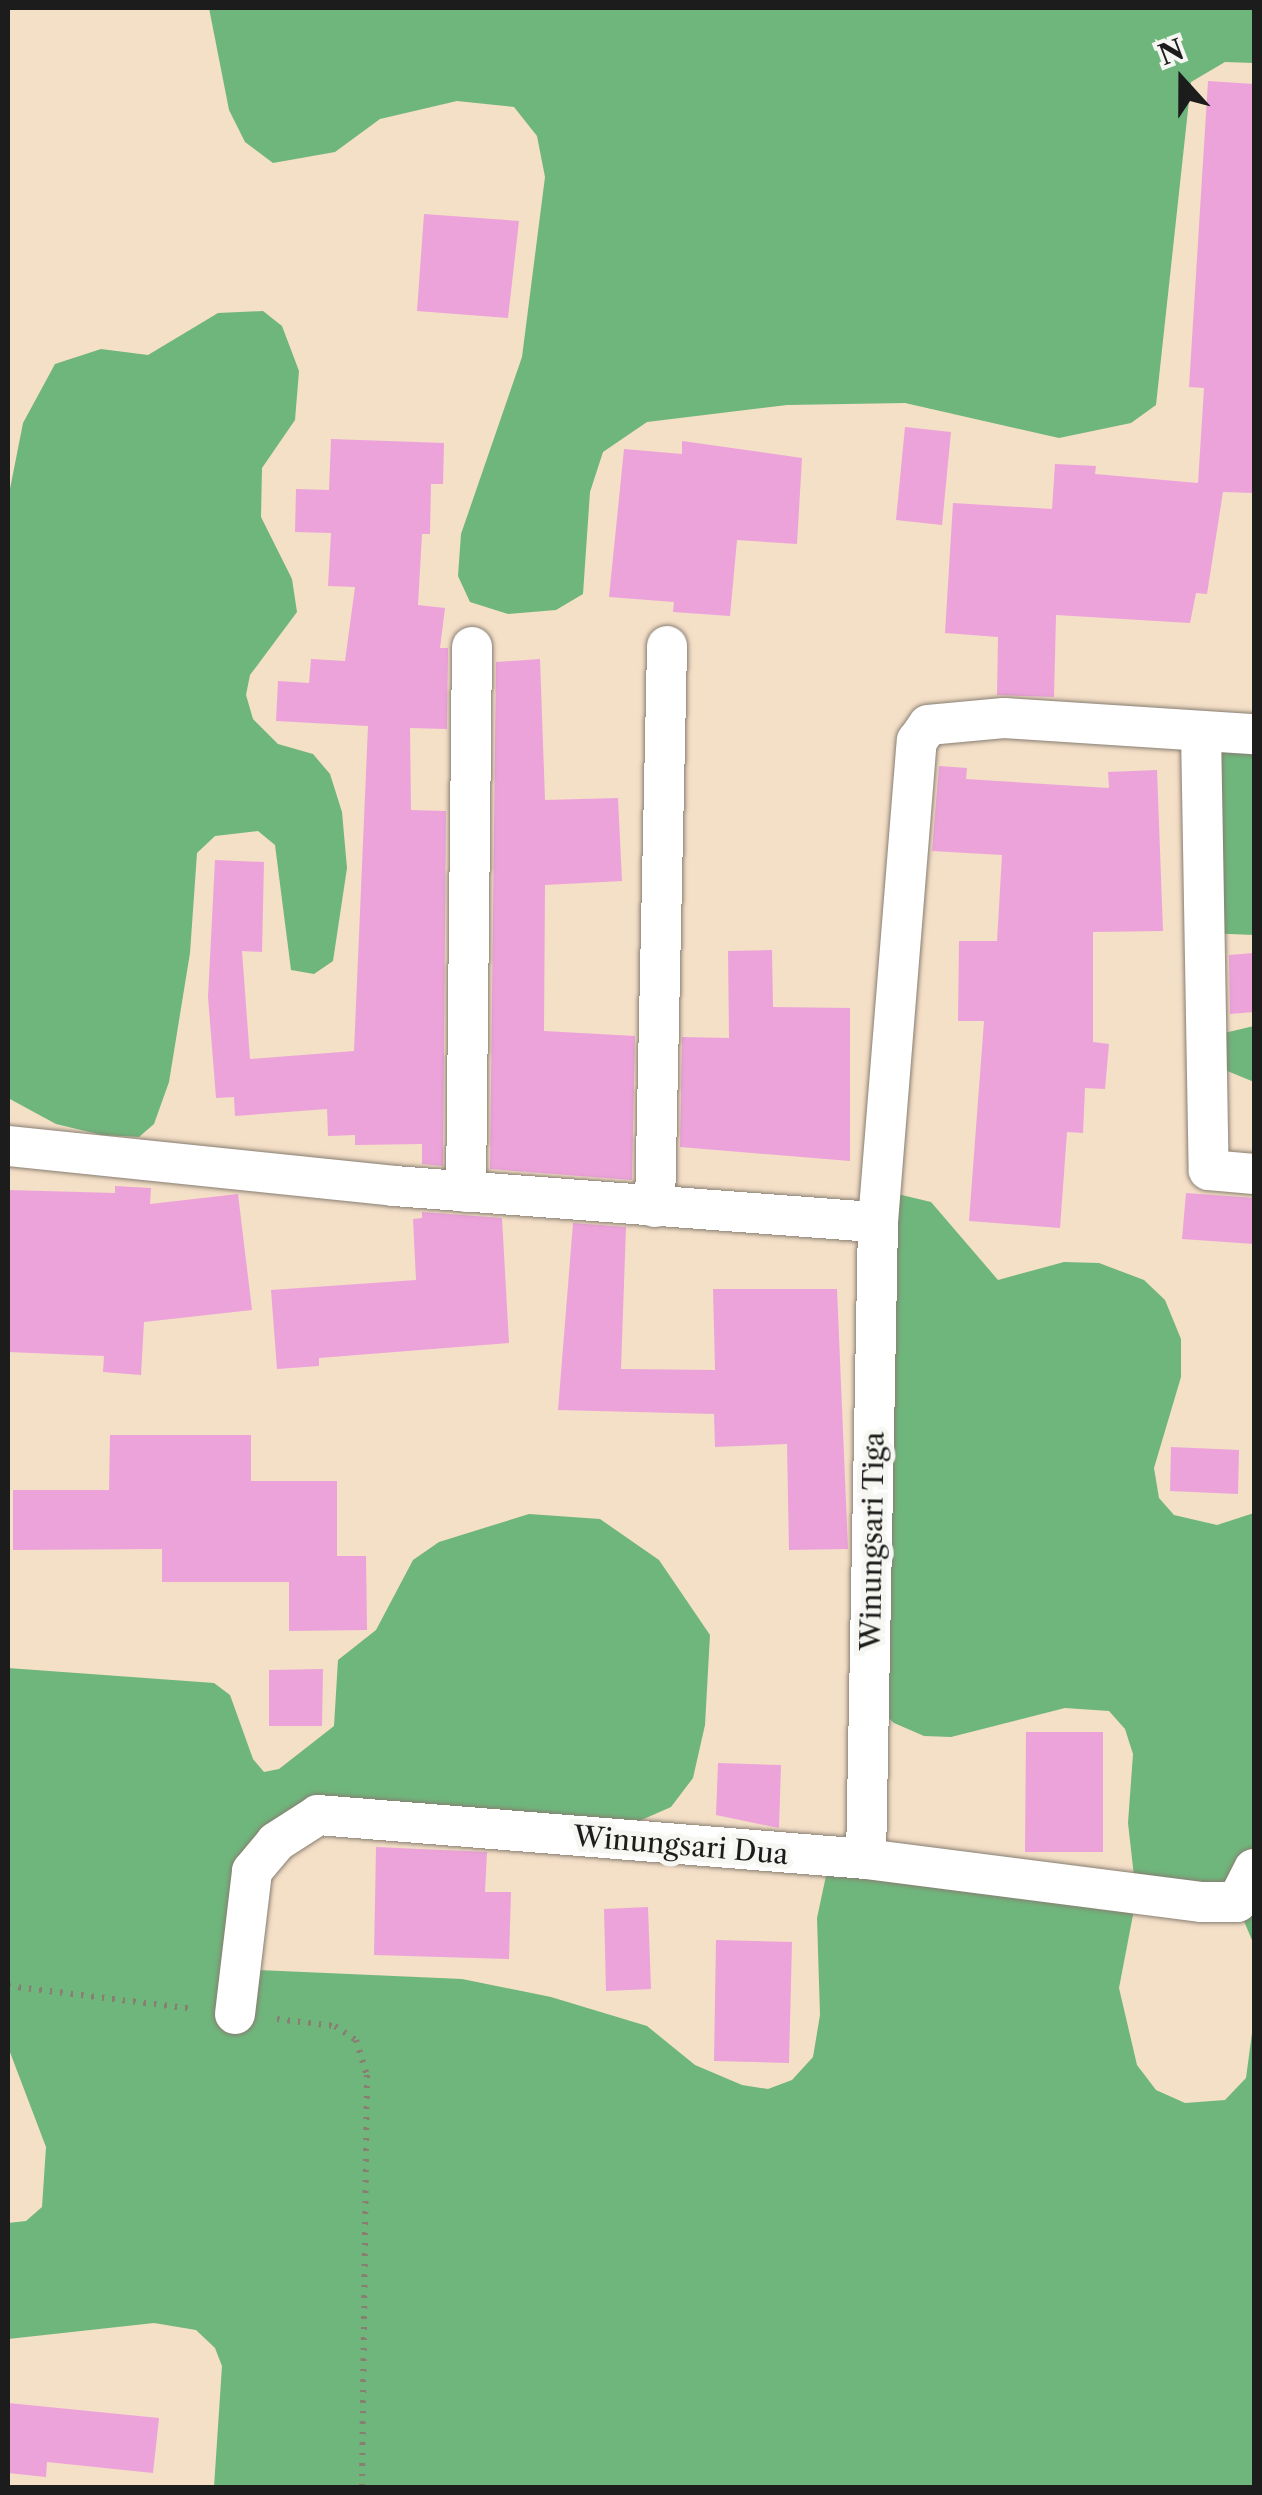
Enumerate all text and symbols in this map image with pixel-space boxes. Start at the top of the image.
north arrow [1132,30,1232,130]
text: N [1154,32,1189,72]
street label: Winungsari Tiga [853,1431,891,1651]
street label: Winungsari Dua [572,1819,790,1871]

